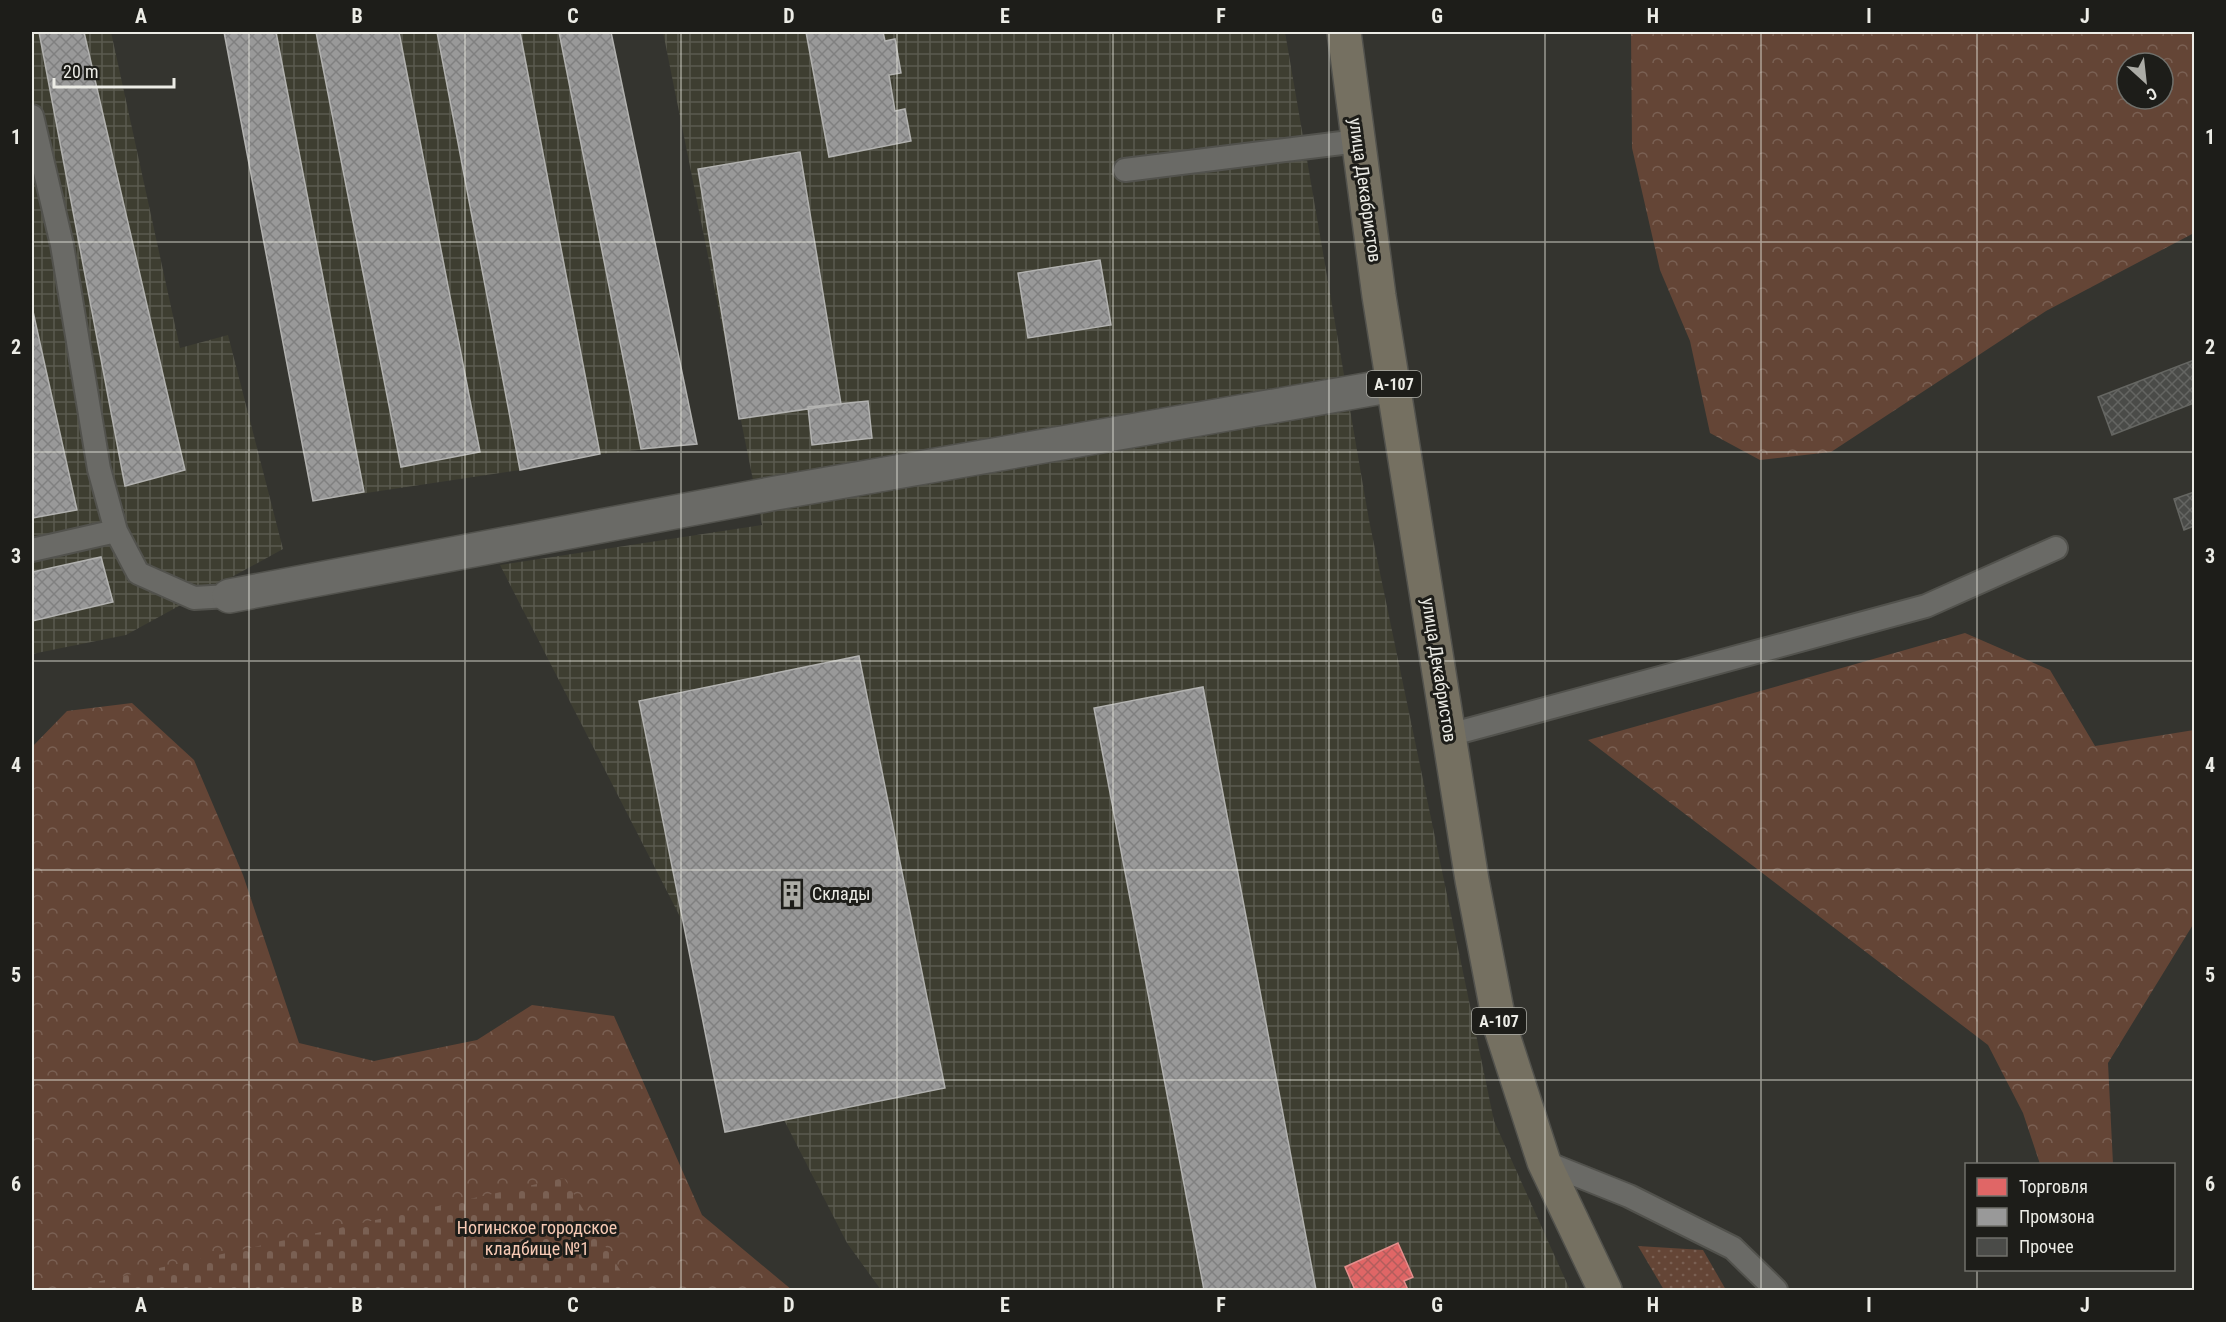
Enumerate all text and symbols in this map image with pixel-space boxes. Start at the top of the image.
text: A [135,4,147,28]
text: B [351,4,363,28]
text: C [567,4,579,28]
text: D [783,4,795,28]
text: E [1000,4,1010,28]
text: F [1216,4,1226,28]
text: G [1431,4,1443,28]
text: H [1647,4,1659,28]
text: I [1866,4,1872,28]
text: J [2080,4,2090,28]
scale bar [54,51,174,89]
north arrow [2115,51,2175,111]
text: 20 m [63,61,98,82]
text: С [2143,83,2160,104]
street label: улица Декабристов [1345,116,1386,263]
text: 1 [11,125,21,149]
text: 1 [2205,125,2215,149]
text: 2 [11,335,21,359]
text: 2 [2205,335,2215,359]
road number: А-107 [1367,371,1421,397]
text: 3 [11,544,21,568]
text: 3 [2205,544,2215,568]
street label: улица Декабристов [1418,596,1461,743]
text: 4 [11,753,21,777]
text: 4 [2205,753,2215,777]
building icon: Склады [777,879,807,909]
place label: Склады [812,883,871,904]
text: 5 [11,963,21,987]
text: 5 [2205,963,2215,987]
road number: А-107 [1472,1008,1526,1034]
legend [1965,1163,2175,1271]
text: 6 [11,1172,21,1196]
text: 6 [2205,1172,2215,1196]
text: Торговля [2019,1176,2088,1197]
text: Промзона [2019,1206,2095,1227]
park label: Ногинское городское кладбище №1 [457,1217,617,1259]
text: Прочее [2019,1236,2074,1257]
text: A [135,1293,147,1317]
text: B [351,1293,363,1317]
text: C [567,1293,579,1317]
text: D [783,1293,795,1317]
text: E [1000,1293,1010,1317]
text: F [1216,1293,1226,1317]
text: G [1431,1293,1443,1317]
text: H [1647,1293,1659,1317]
text: I [1866,1293,1872,1317]
text: J [2080,1293,2090,1317]

